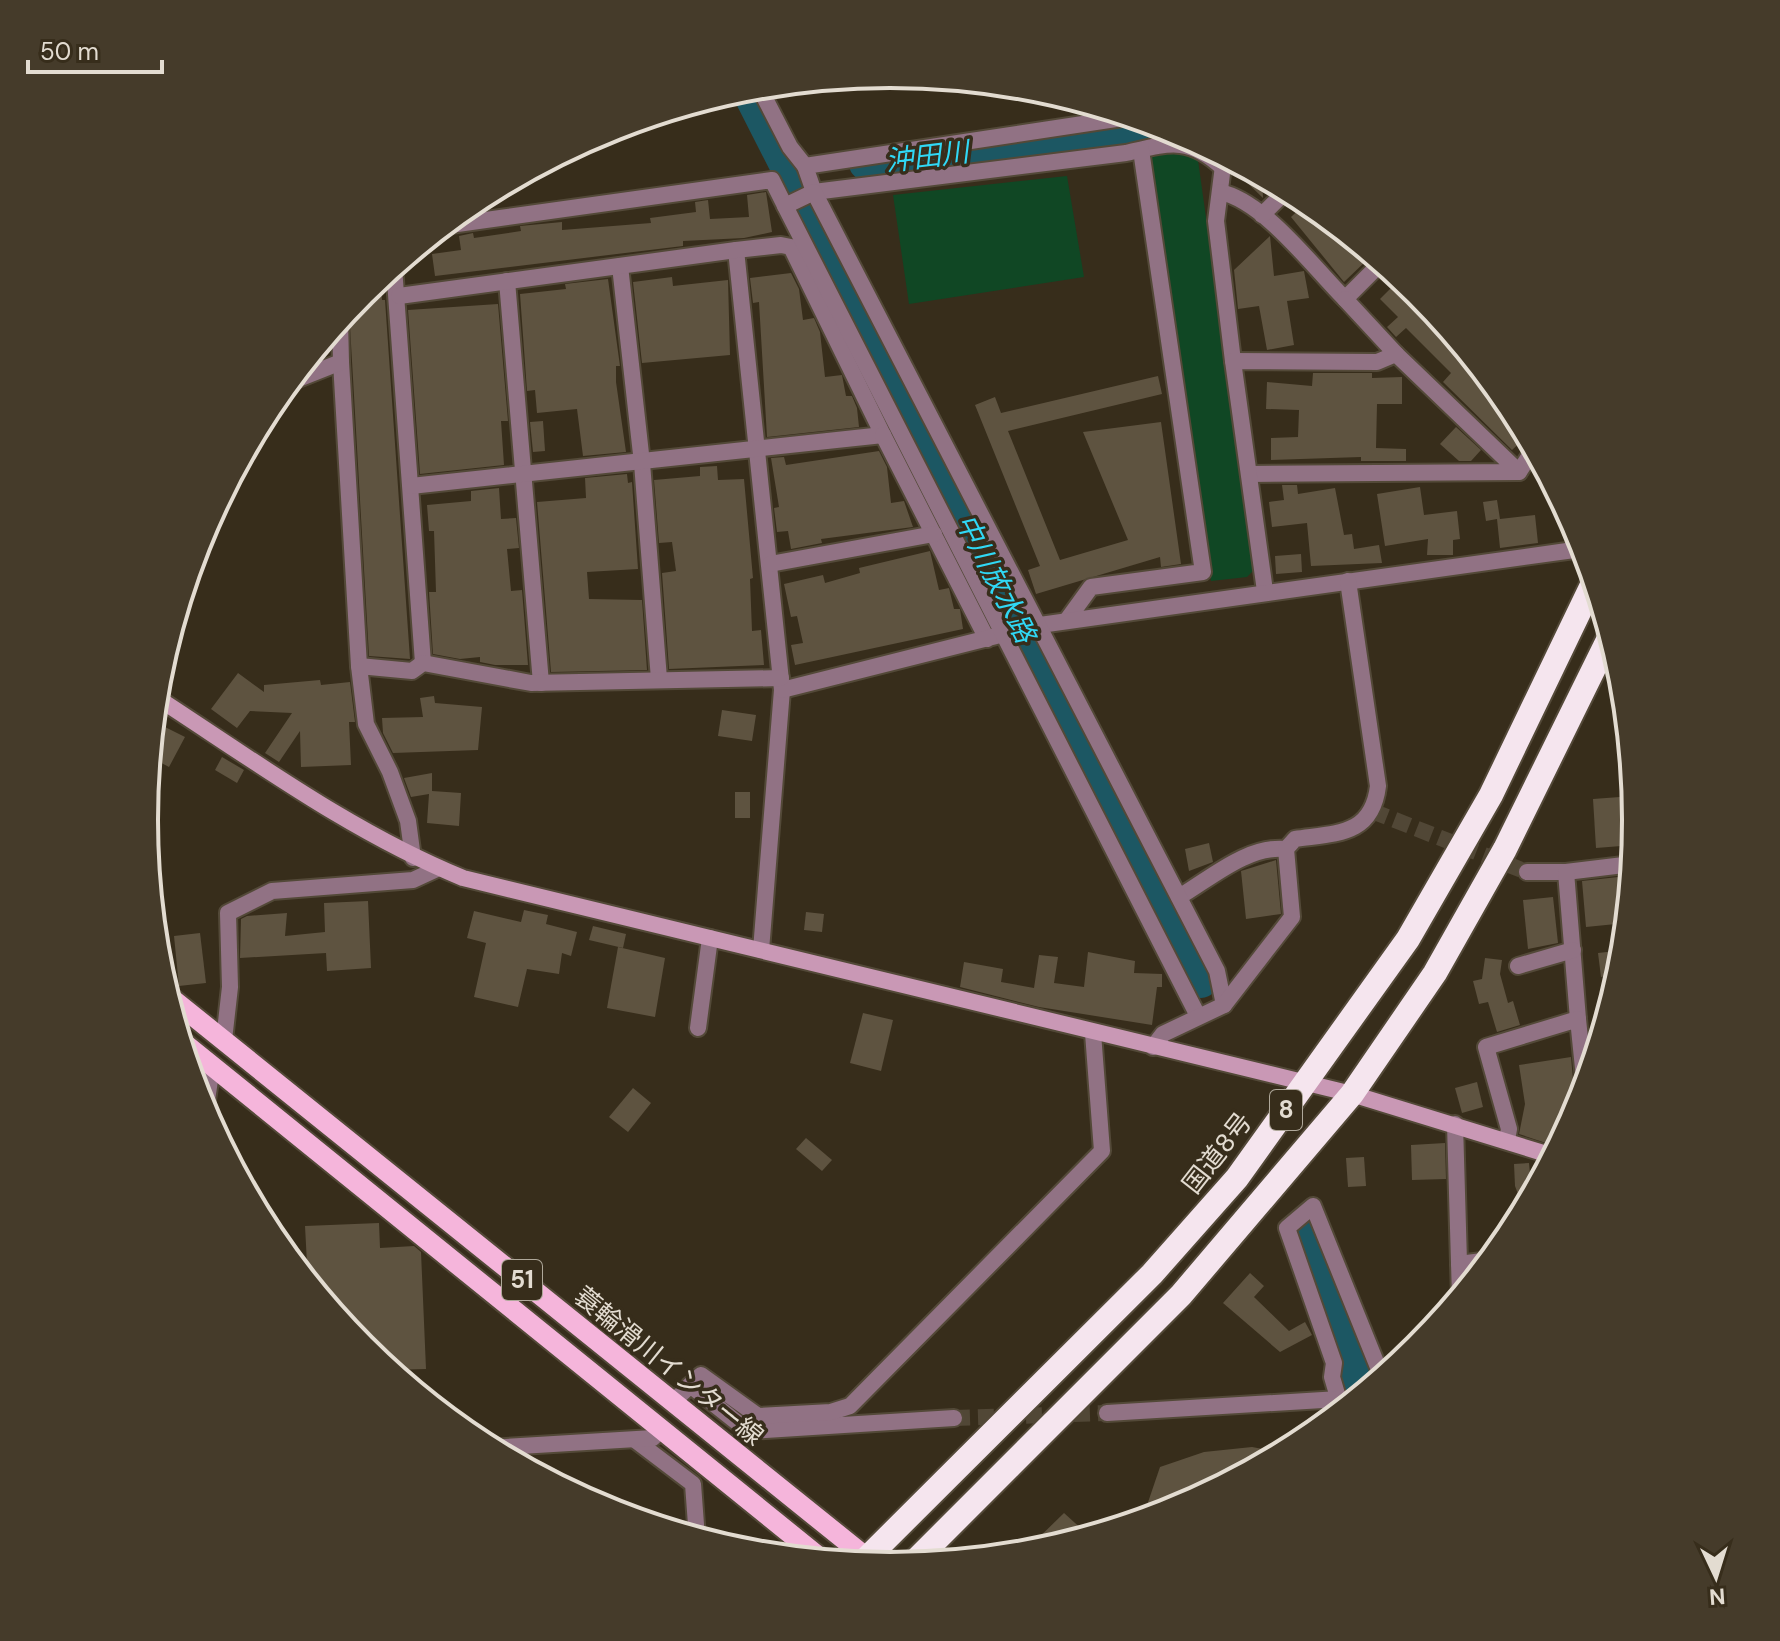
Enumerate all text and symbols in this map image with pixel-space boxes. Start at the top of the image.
scale bar [28,24,162,74]
text: 50 m [40,36,99,67]
water label: 沖田川 [883,133,974,180]
water label: 中川放水路 [947,507,1045,651]
road number: 8 [1270,1090,1302,1130]
street label: 国道8号 [1175,1106,1259,1200]
road number: 51 [502,1260,542,1300]
street label: 蓑輪滑川インター線 [567,1279,771,1453]
north arrow [1676,1537,1756,1617]
text: N [1708,1581,1726,1611]

